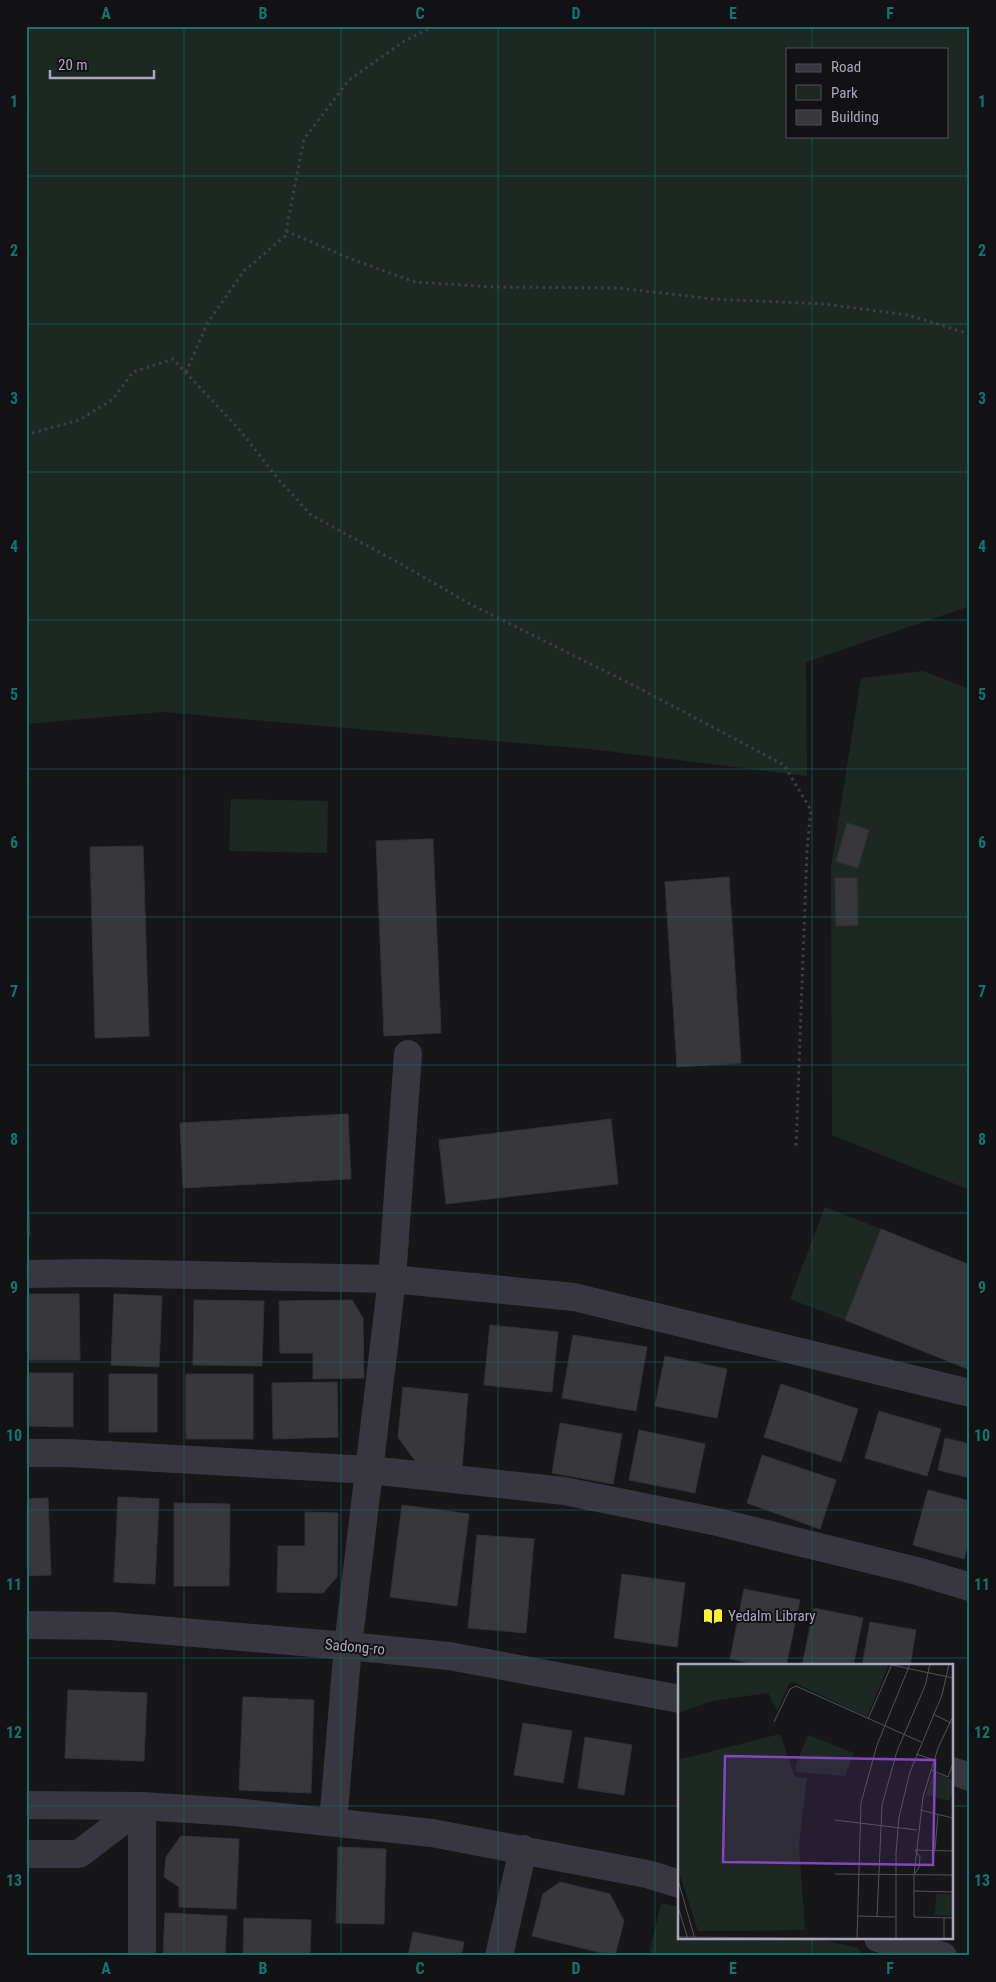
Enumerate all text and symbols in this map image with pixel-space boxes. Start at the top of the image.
text: A [101,4,111,23]
text: B [259,4,268,23]
text: C [415,4,425,23]
text: D [571,4,581,23]
text: E [729,4,737,23]
text: F [886,4,894,23]
scale bar [50,48,154,80]
legend [786,48,948,138]
text: 20 m [58,56,88,74]
text: Road [831,58,861,76]
text: Park [831,84,858,102]
text: 1 [10,92,18,111]
text: 1 [978,92,986,111]
text: Building [831,108,879,126]
text: 2 [10,241,18,260]
text: 2 [978,241,986,260]
text: 3 [10,389,18,408]
text: 3 [978,389,986,408]
text: 4 [10,537,18,556]
text: 4 [978,537,986,556]
text: 5 [10,685,18,704]
text: 5 [978,685,986,704]
text: 6 [10,833,18,852]
text: 6 [978,833,986,852]
text: 7 [10,982,18,1001]
text: 7 [978,982,986,1001]
text: 8 [10,1130,18,1149]
text: 8 [978,1130,986,1149]
text: 9 [10,1278,18,1297]
text: 9 [978,1278,986,1297]
text: 10 [6,1426,22,1445]
text: 10 [974,1426,990,1445]
text: 11 [6,1575,22,1594]
text: 11 [974,1575,990,1594]
library icon: Yedalm Library [702,1605,724,1627]
place label: Yedalm Library [728,1607,816,1625]
street label: Sadong-ro [324,1635,386,1659]
inset map [678,1664,954,1940]
text: 12 [6,1723,22,1742]
text: 12 [974,1723,990,1742]
text: 13 [6,1871,22,1890]
text: 13 [974,1871,990,1890]
text: A [101,1959,111,1978]
text: B [259,1959,268,1978]
text: C [415,1959,425,1978]
text: D [571,1959,581,1978]
text: E [729,1959,737,1978]
text: F [886,1959,894,1978]

